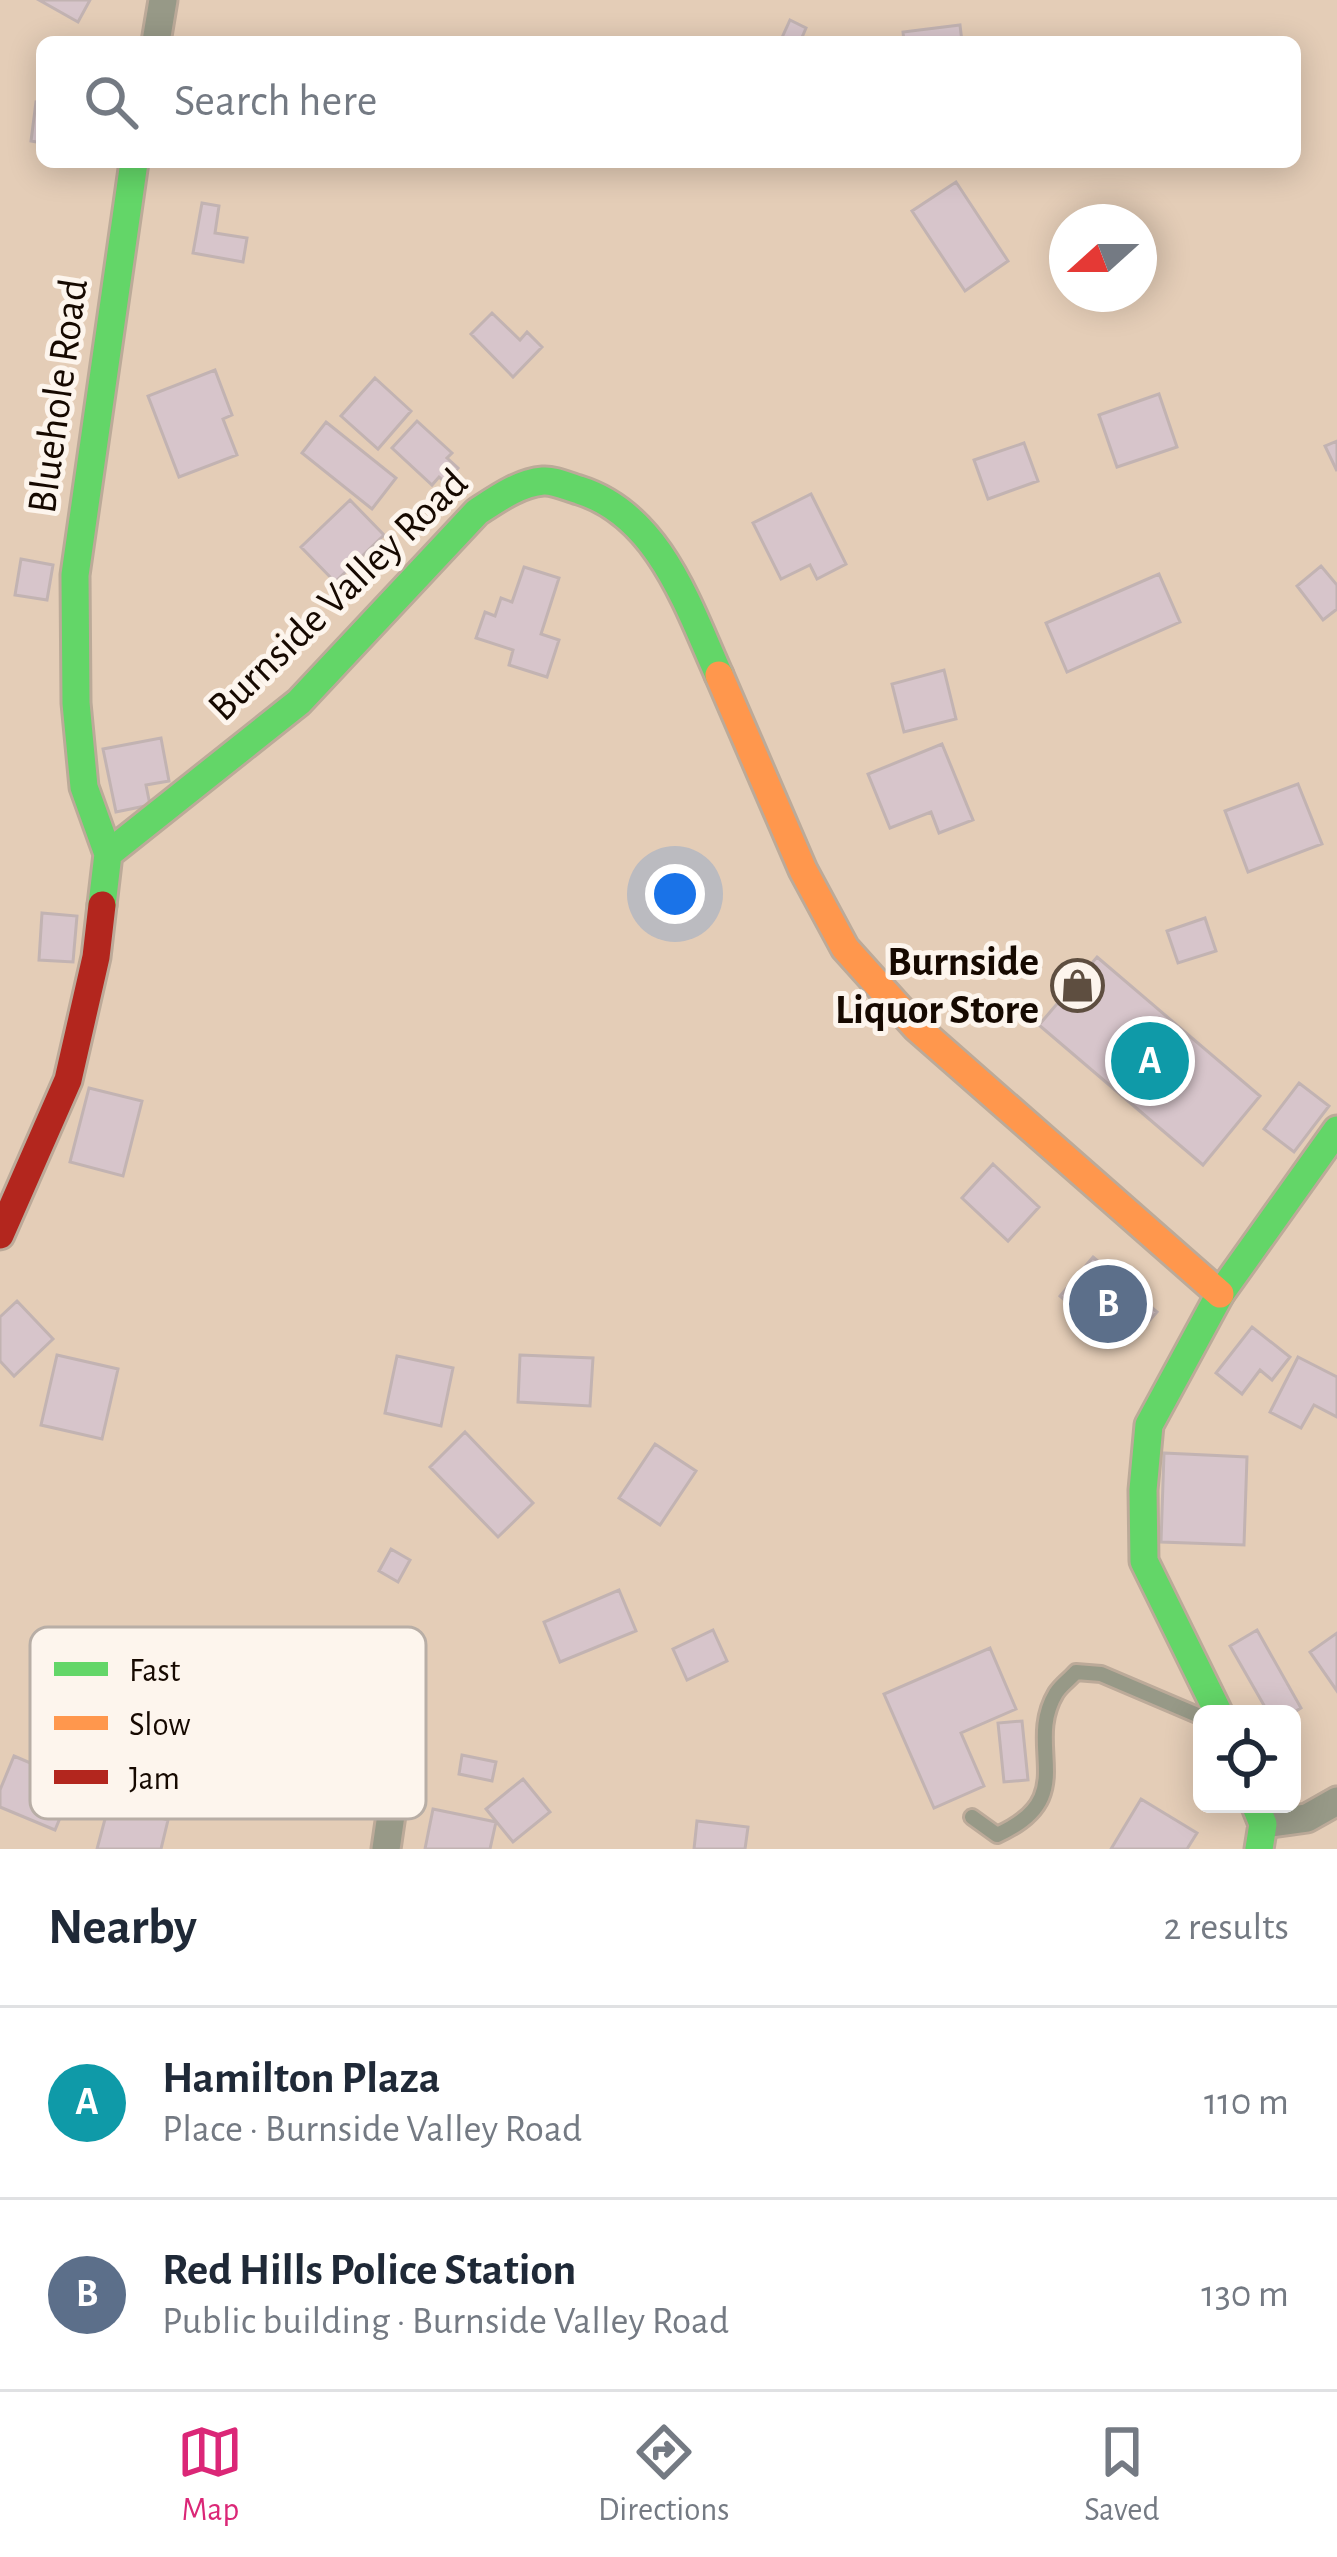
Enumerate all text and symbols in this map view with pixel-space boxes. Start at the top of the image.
search box [36,36,1301,168]
icon: search [78,69,144,135]
text: Search here [174,79,377,124]
north arrow [1049,204,1157,312]
street label: Bluehole Road [21,276,95,516]
street label: Burnside Valley Road [200,461,476,729]
your location [645,864,705,924]
place label: Burnside Liquor Store [835,941,1039,1031]
shop icon: Burnside Liquor Store [1050,958,1106,1014]
pin: A [1111,1016,1189,1106]
pin: B [1069,1259,1147,1349]
legend [30,1627,426,1819]
text: Fast [129,1655,181,1688]
map controls [1193,1705,1301,1813]
button: locate [1193,1705,1301,1813]
text: Slow [129,1709,190,1742]
text: Jam [129,1763,180,1796]
text: Nearby [48,1902,197,1953]
text: 2 results [1163,1908,1289,1947]
text: Hamilton Plaza [162,2056,440,2101]
text: A [75,2083,99,2122]
text: 110 m [1204,2083,1289,2122]
text: Place · Burnside Valley Road [162,2110,582,2149]
text: Red Hills Police Station [162,2248,576,2293]
text: B [76,2275,98,2314]
text: 130 m [1201,2275,1289,2314]
text: Public building · Burnside Valley Road [162,2302,729,2341]
tab: Map [177,2419,243,2531]
tab: Directions [598,2419,729,2531]
tab: Saved [1084,2419,1160,2531]

